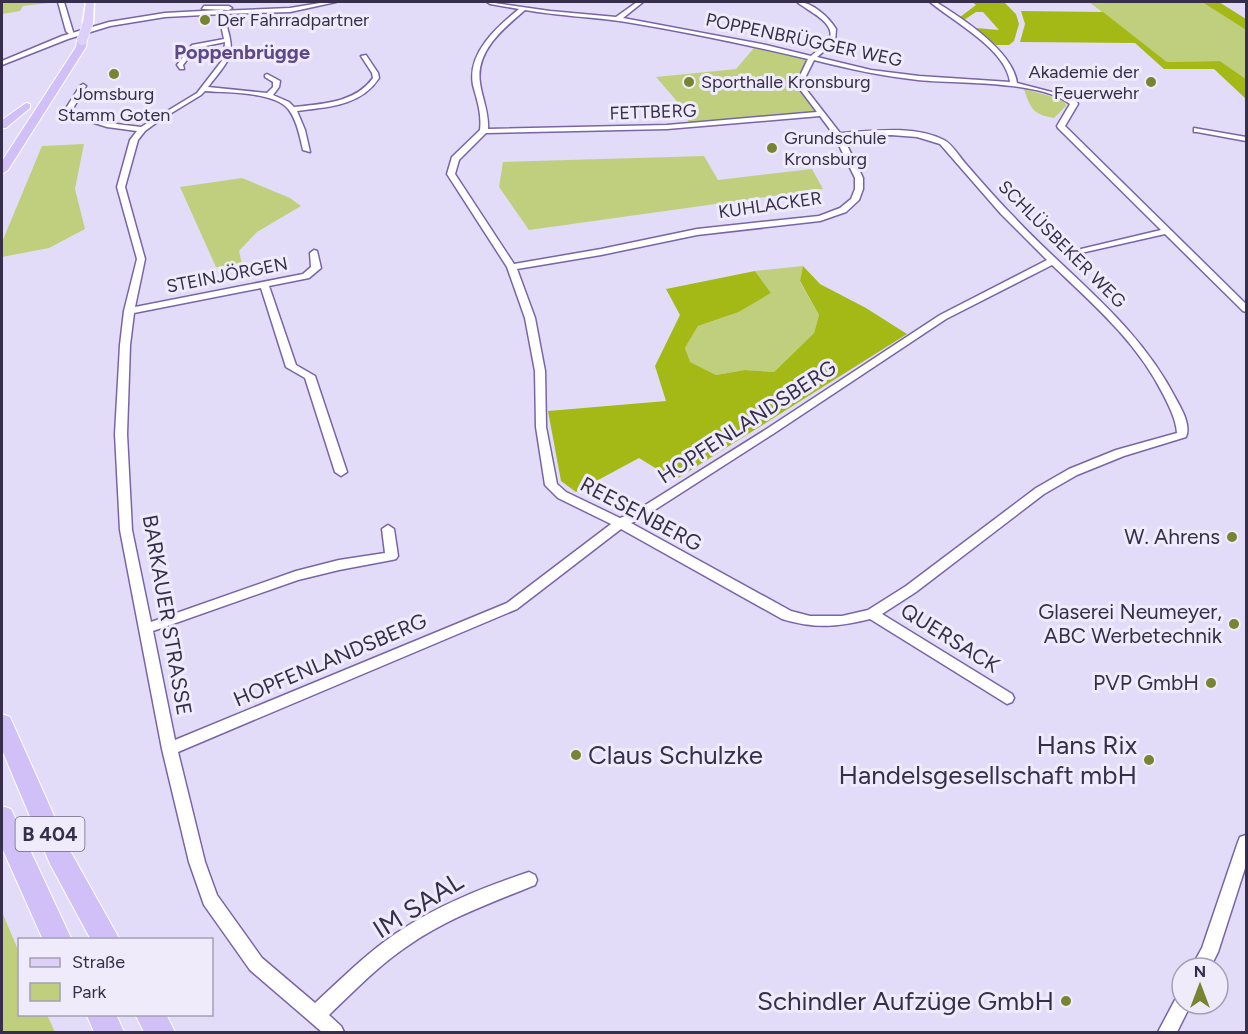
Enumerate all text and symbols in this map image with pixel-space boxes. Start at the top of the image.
street label: POPPENBRÜGGER WEG [704,8,904,72]
place label: Der Fahrradpartner [217,9,369,31]
marker: Der Fahrradpartner [198,13,212,27]
district label: Poppenbrügge [174,40,310,64]
place label: Akademie der Feuerwehr [1028,61,1139,104]
marker: Jomsburg Stamm Goten [107,67,121,81]
place label: Sporthalle Kronsburg [701,71,871,93]
marker: Sporthalle Kronsburg [682,75,696,89]
marker: Akademie der Feuerwehr [1144,75,1158,89]
place label: Jomsburg Stamm Goten [58,83,170,126]
street label: FETTBERG [609,99,697,125]
place label: Grundschule Kronsburg [784,127,887,170]
marker: Grundschule Kronsburg [765,141,779,155]
street label: SCHLÜSBEKER WEG [994,176,1131,313]
street label: KUHLACKER [717,187,823,223]
street label: STEINJÖRGEN [164,252,290,298]
street label: HOPFENLANDSBERG [653,355,841,489]
street label: REESENBERG [576,471,706,556]
street label: BARKAUER STRASSE [138,513,197,717]
place label: W. Ahrens [1124,524,1220,549]
marker: W. Ahrens [1225,530,1239,544]
street label: QUERSACK [896,597,1004,678]
place label: Glaserei Neumeyer, ABC Werbetechnik [1038,599,1223,648]
street label: HOPFENLANDSBERG [229,607,430,712]
marker: Glaserei Neumeyer, ABC Werbetechnik [1227,617,1241,631]
place label: PVP GmbH [1093,670,1199,695]
marker: PVP GmbH [1204,676,1218,690]
place label: Hans Rix Handelsgesellschaft mbH [839,729,1138,791]
place label: Claus Schulzke [588,739,763,771]
marker: Claus Schulzke [569,748,583,762]
marker: Hans Rix Handelsgesellschaft mbH [1142,753,1156,767]
road number: B 404 [16,817,84,851]
street label: IM SAAL [367,865,469,945]
legend [18,938,213,1016]
text: Straße [72,951,125,973]
north arrow [1170,956,1230,1016]
text: N [1194,962,1206,981]
text: Park [72,981,107,1003]
place label: Schindler Aufzüge GmbH [757,985,1054,1017]
marker: Schindler Aufzüge GmbH [1059,994,1073,1008]

